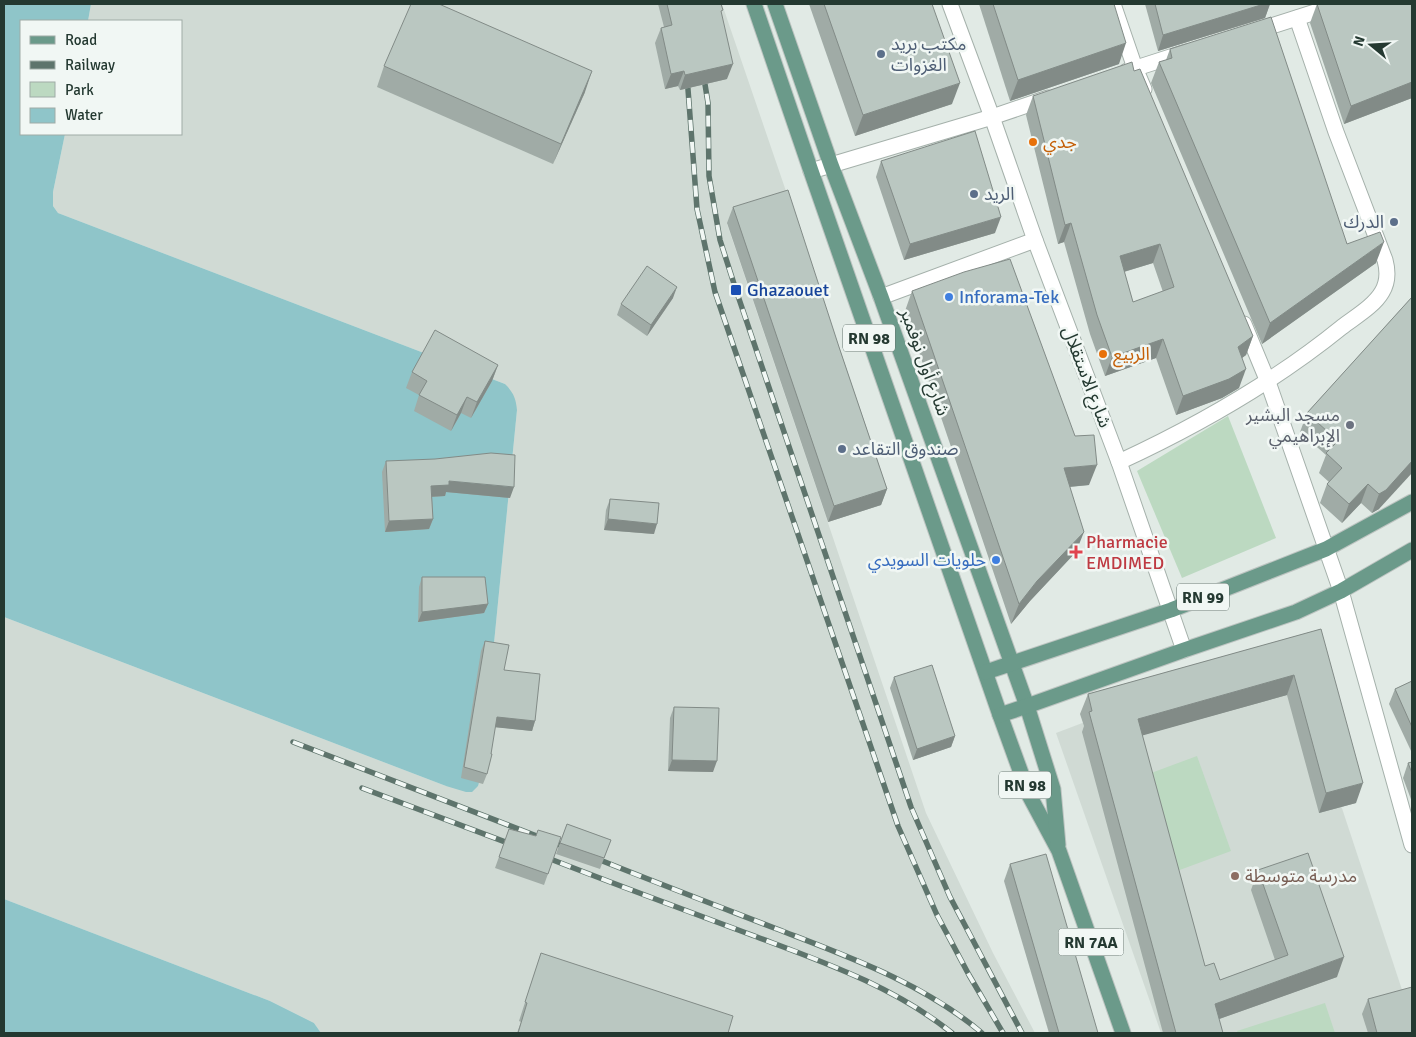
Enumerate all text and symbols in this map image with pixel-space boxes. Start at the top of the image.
legend [20,20,182,135]
north arrow [1346,20,1396,70]
text: Road [65,31,97,49]
place label: مكتب بريد الغزوات [891,33,966,76]
text: N [1350,34,1369,48]
marker: مكتب بريد الغزوات [875,48,887,60]
text: Railway [65,56,115,74]
text: Park [65,81,94,99]
text: Water [65,106,103,124]
place label: جدي [1043,131,1077,155]
marker: جدي [1027,136,1039,148]
place label: الريد [984,183,1015,205]
marker: الريد [968,188,980,200]
place label: الدرك [1343,211,1384,233]
marker: الدرك [1388,216,1400,228]
place label: Ghazaouet [747,279,829,301]
marker: Ghazaouet [729,283,743,297]
place label: Inforama-Tek [959,286,1059,308]
marker: Inforama-Tek [943,291,955,303]
street label: شارع أول نوفمبر [892,304,955,420]
street label: شارع الاستقلال [1055,323,1116,432]
road number: RN 98 [843,324,895,352]
place label: الربيع [1113,343,1150,368]
marker: الربيع [1097,348,1109,360]
place label: مسجد البشير الإبراهيمي [1245,404,1340,449]
marker: مسجد البشير الإبراهيمي [1344,419,1356,431]
place label: صندوق التقاعد [852,438,958,460]
marker: صندوق التقاعد [836,443,848,455]
place label: Pharmacie EMDIMED [1086,531,1168,574]
marker: Pharmacie EMDIMED [1070,546,1082,558]
place label: حلويات السويدي [868,549,986,573]
marker: حلويات السويدي [990,554,1002,566]
road number: RN 99 [1177,584,1229,610]
road number: RN 98 [999,772,1051,798]
place label: مدرسة متوسطة [1245,865,1357,887]
marker: مدرسة متوسطة [1229,870,1241,882]
road number: RN 7AA [1058,929,1124,956]

